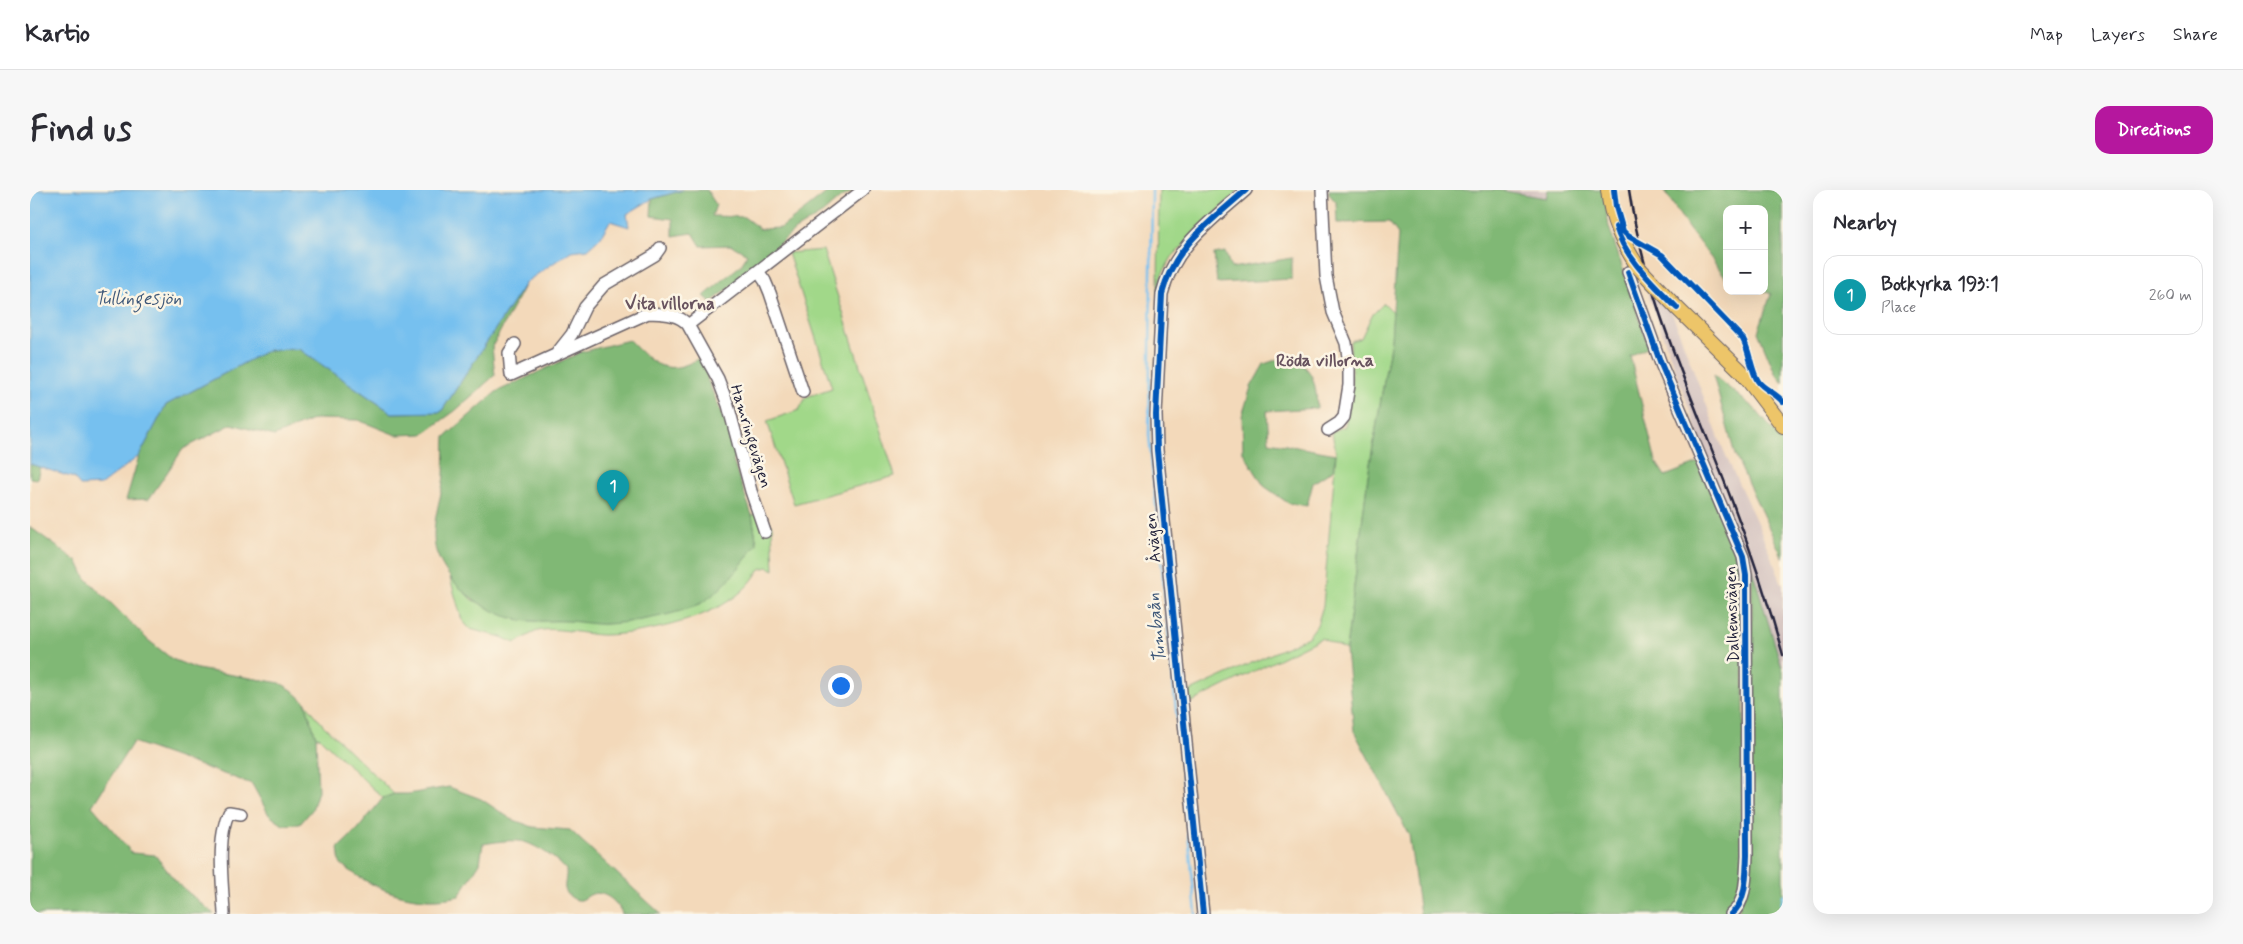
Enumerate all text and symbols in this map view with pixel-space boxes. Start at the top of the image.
text: Kartio [25,19,90,50]
text: Map [2030,23,2063,47]
text: Layers [2091,23,2145,47]
text: Share [2173,23,2218,47]
button: Directions [2095,106,2213,154]
text: Find us [30,107,132,153]
map controls [1723,205,1768,295]
button: + [1723,205,1768,250]
text: Nearby [1833,209,1897,237]
button: − [1723,250,1768,295]
text: Botkyrka 193:1 [1881,272,1999,297]
text: 1 [1846,285,1854,306]
text: 260 m [2149,285,2192,306]
water label: Tullingesjön [94,287,182,313]
district label: Vita villorna [625,292,715,316]
text: Place [1881,297,1916,318]
district label: Röda villorna [1276,349,1374,373]
street label: Hamringevägen [724,382,776,491]
pin: 1 [597,470,629,511]
street label: Åvägen [1140,512,1167,564]
street label: Dalhemsvägen [1720,565,1745,662]
water label: Tumbaån [1141,592,1173,664]
your location [828,673,854,699]

